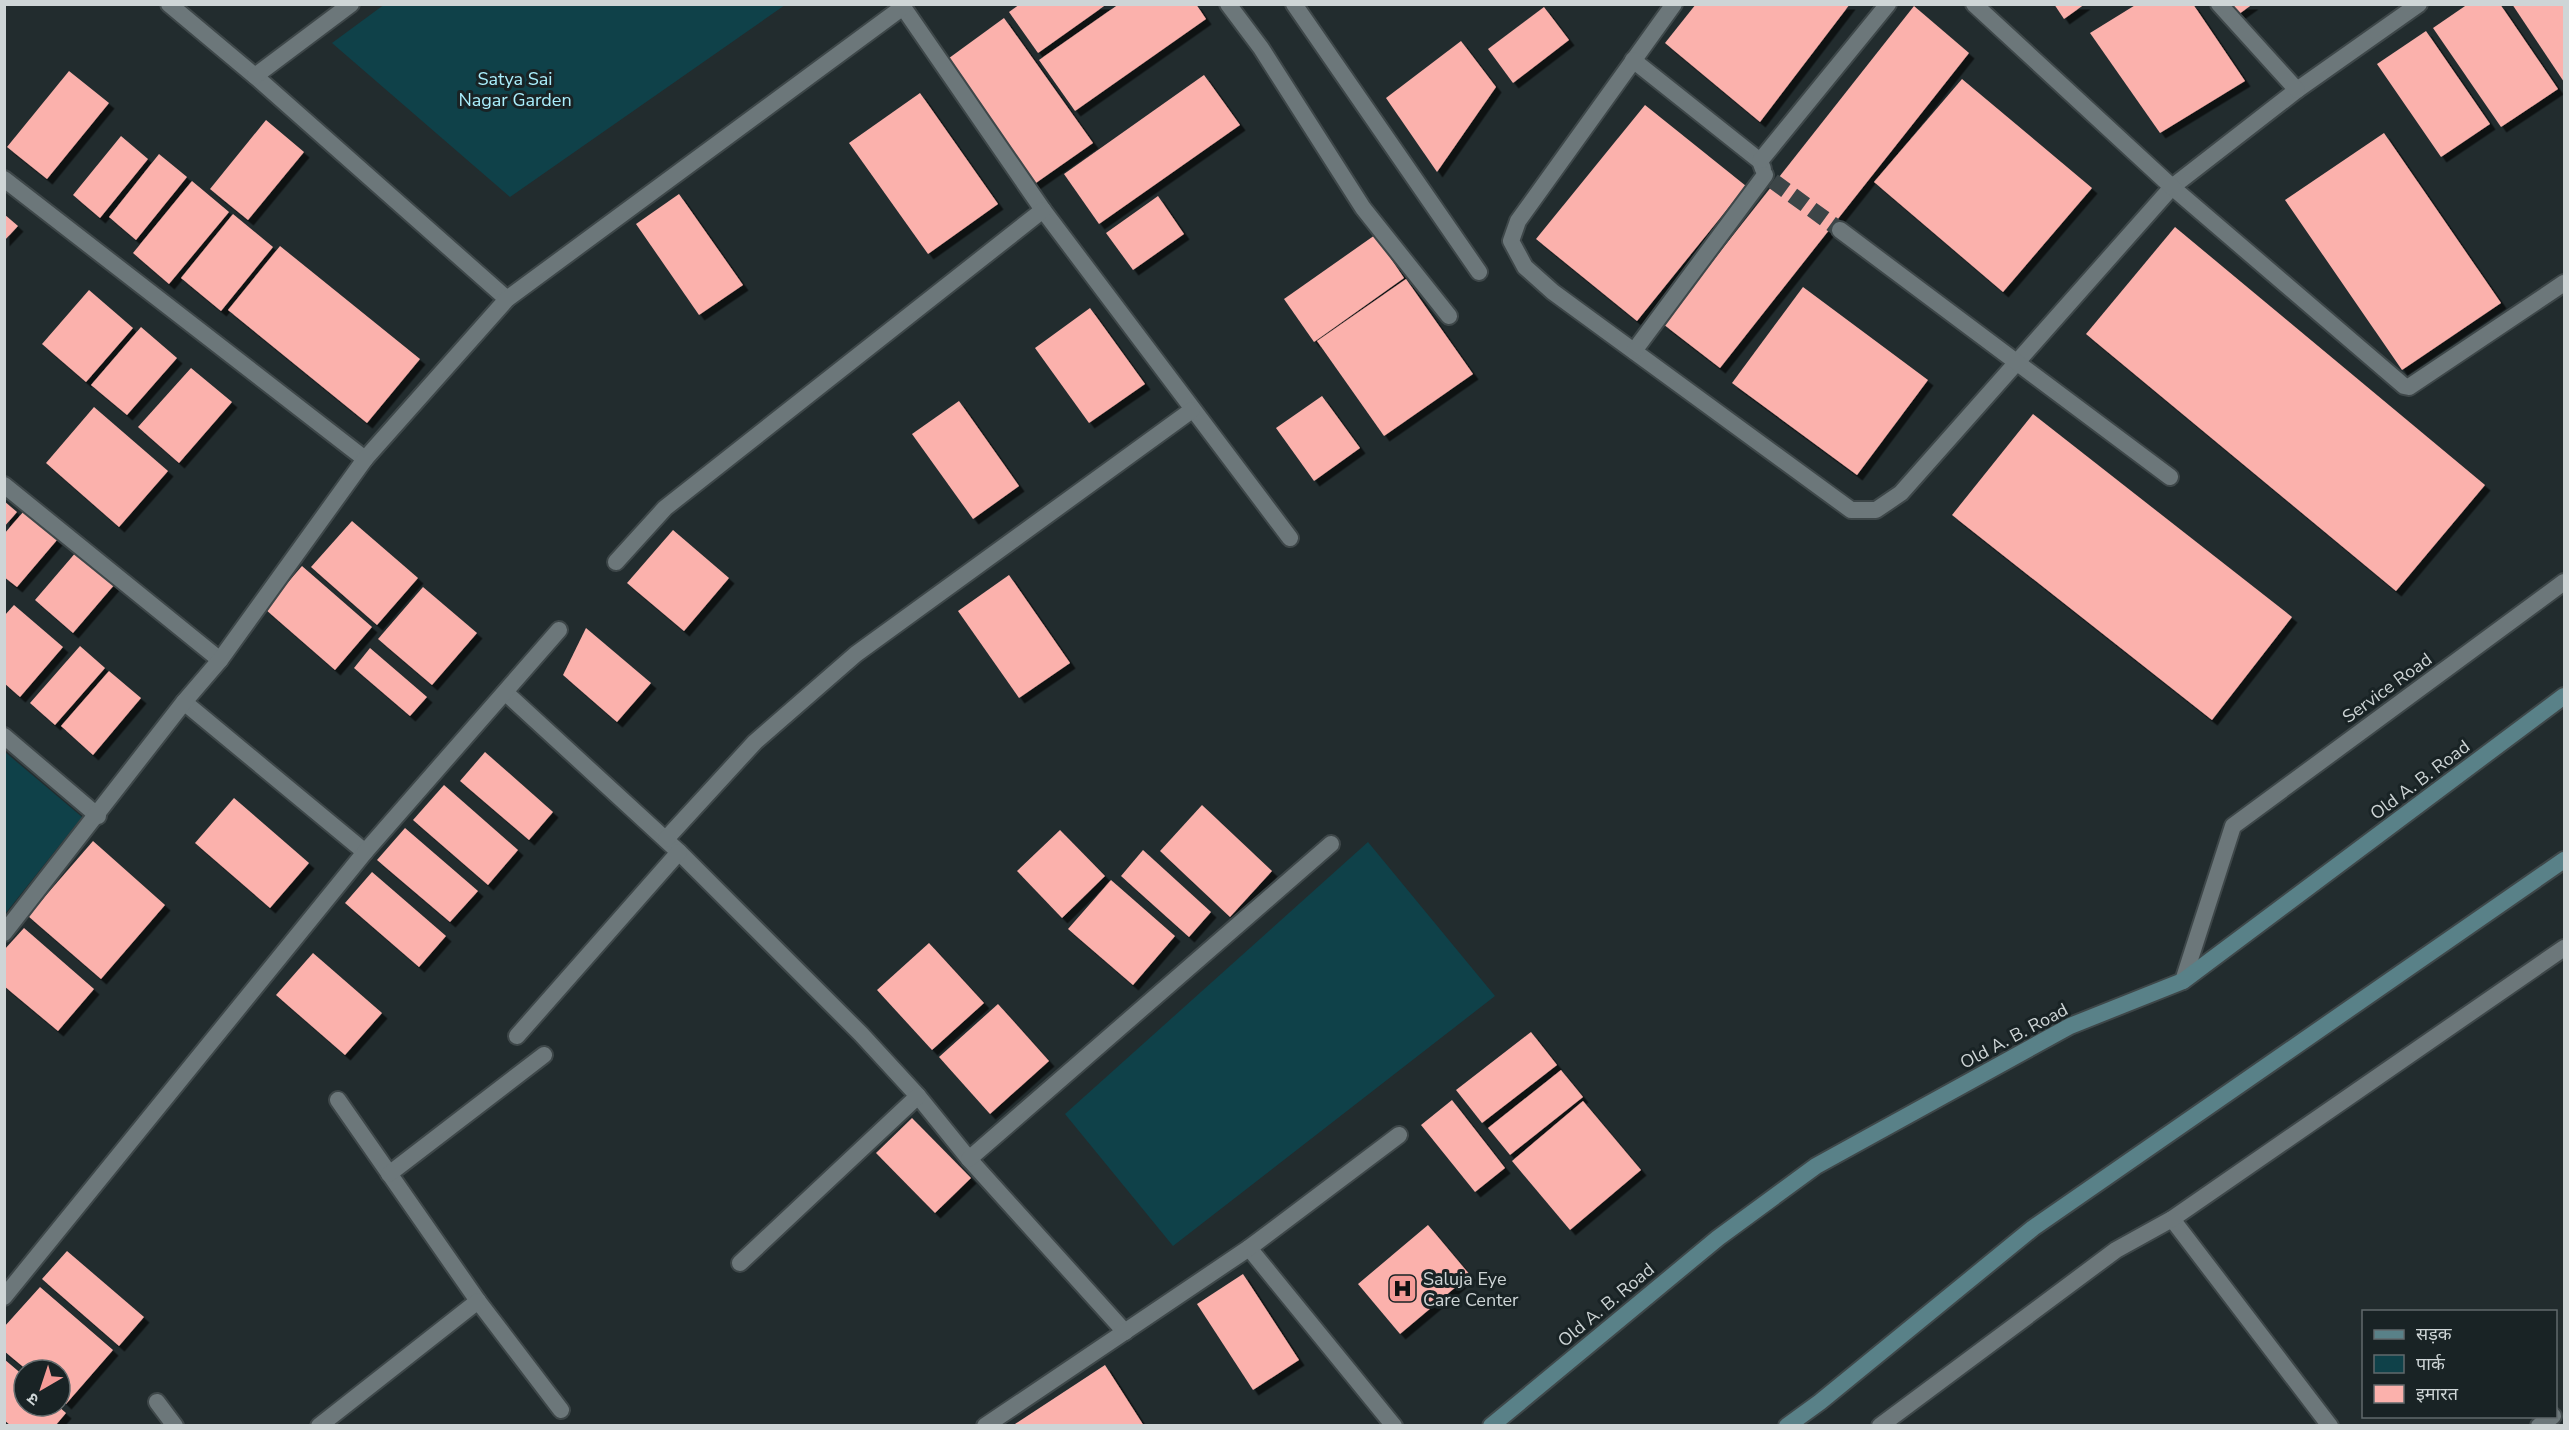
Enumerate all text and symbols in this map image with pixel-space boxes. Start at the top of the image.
park label: Satya Sai Nagar Garden [458,67,572,112]
street label: Service Road [2337,647,2437,729]
street label: Old A. B. Road [2365,735,2475,825]
street label: Old A. B. Road [1956,997,2072,1075]
street label: Old A. B. Road [1553,1258,1659,1352]
place label: Saluja Eye Care Center [1423,1267,1519,1312]
hospital icon: Saluja Eye Care Center [1386,1273,1418,1305]
legend [2362,1310,2557,1418]
text: सड़क [2416,1322,2453,1346]
text: पार्क [2416,1352,2446,1376]
north arrow [12,1358,72,1418]
text: इमारत [2416,1382,2459,1406]
text: उ [22,1387,44,1410]

